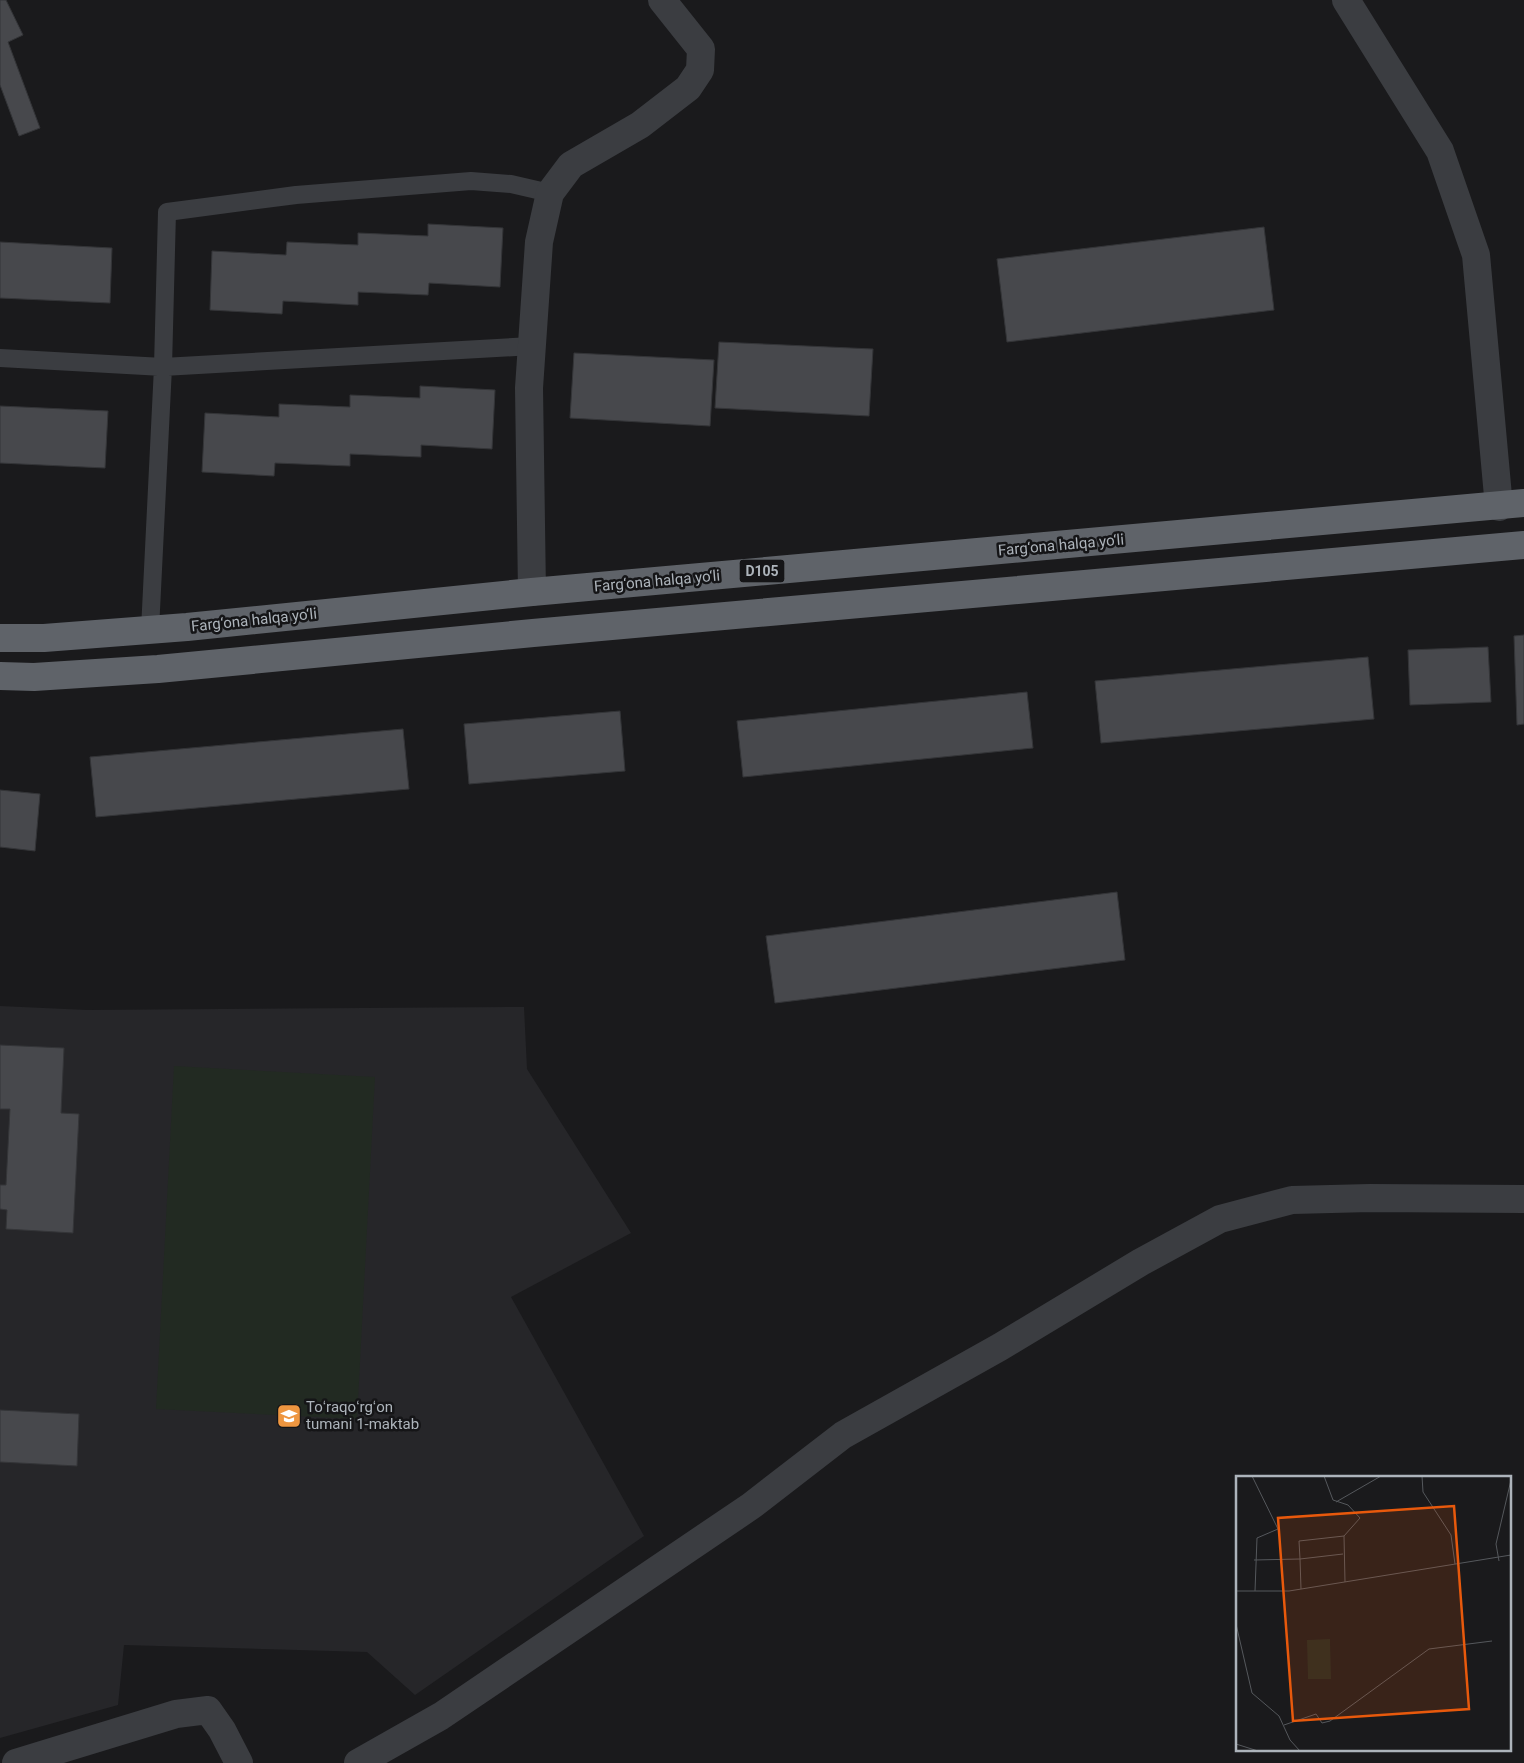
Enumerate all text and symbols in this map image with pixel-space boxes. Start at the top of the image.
street label: Farg‘ona halqa yo‘li [997,531,1125,559]
road number: D105 [740,560,784,582]
street label: Farg‘ona halqa yo‘li [593,567,721,595]
street label: Farg‘ona halqa yo‘li [190,604,318,636]
place label: Toʻraqoʻrgʻon tumani 1-maktab [306,1398,419,1433]
school or university icon: Toʻraqoʻrgʻon tumani 1-maktab [276,1403,302,1429]
inset map [1236,1476,1512,1750]

